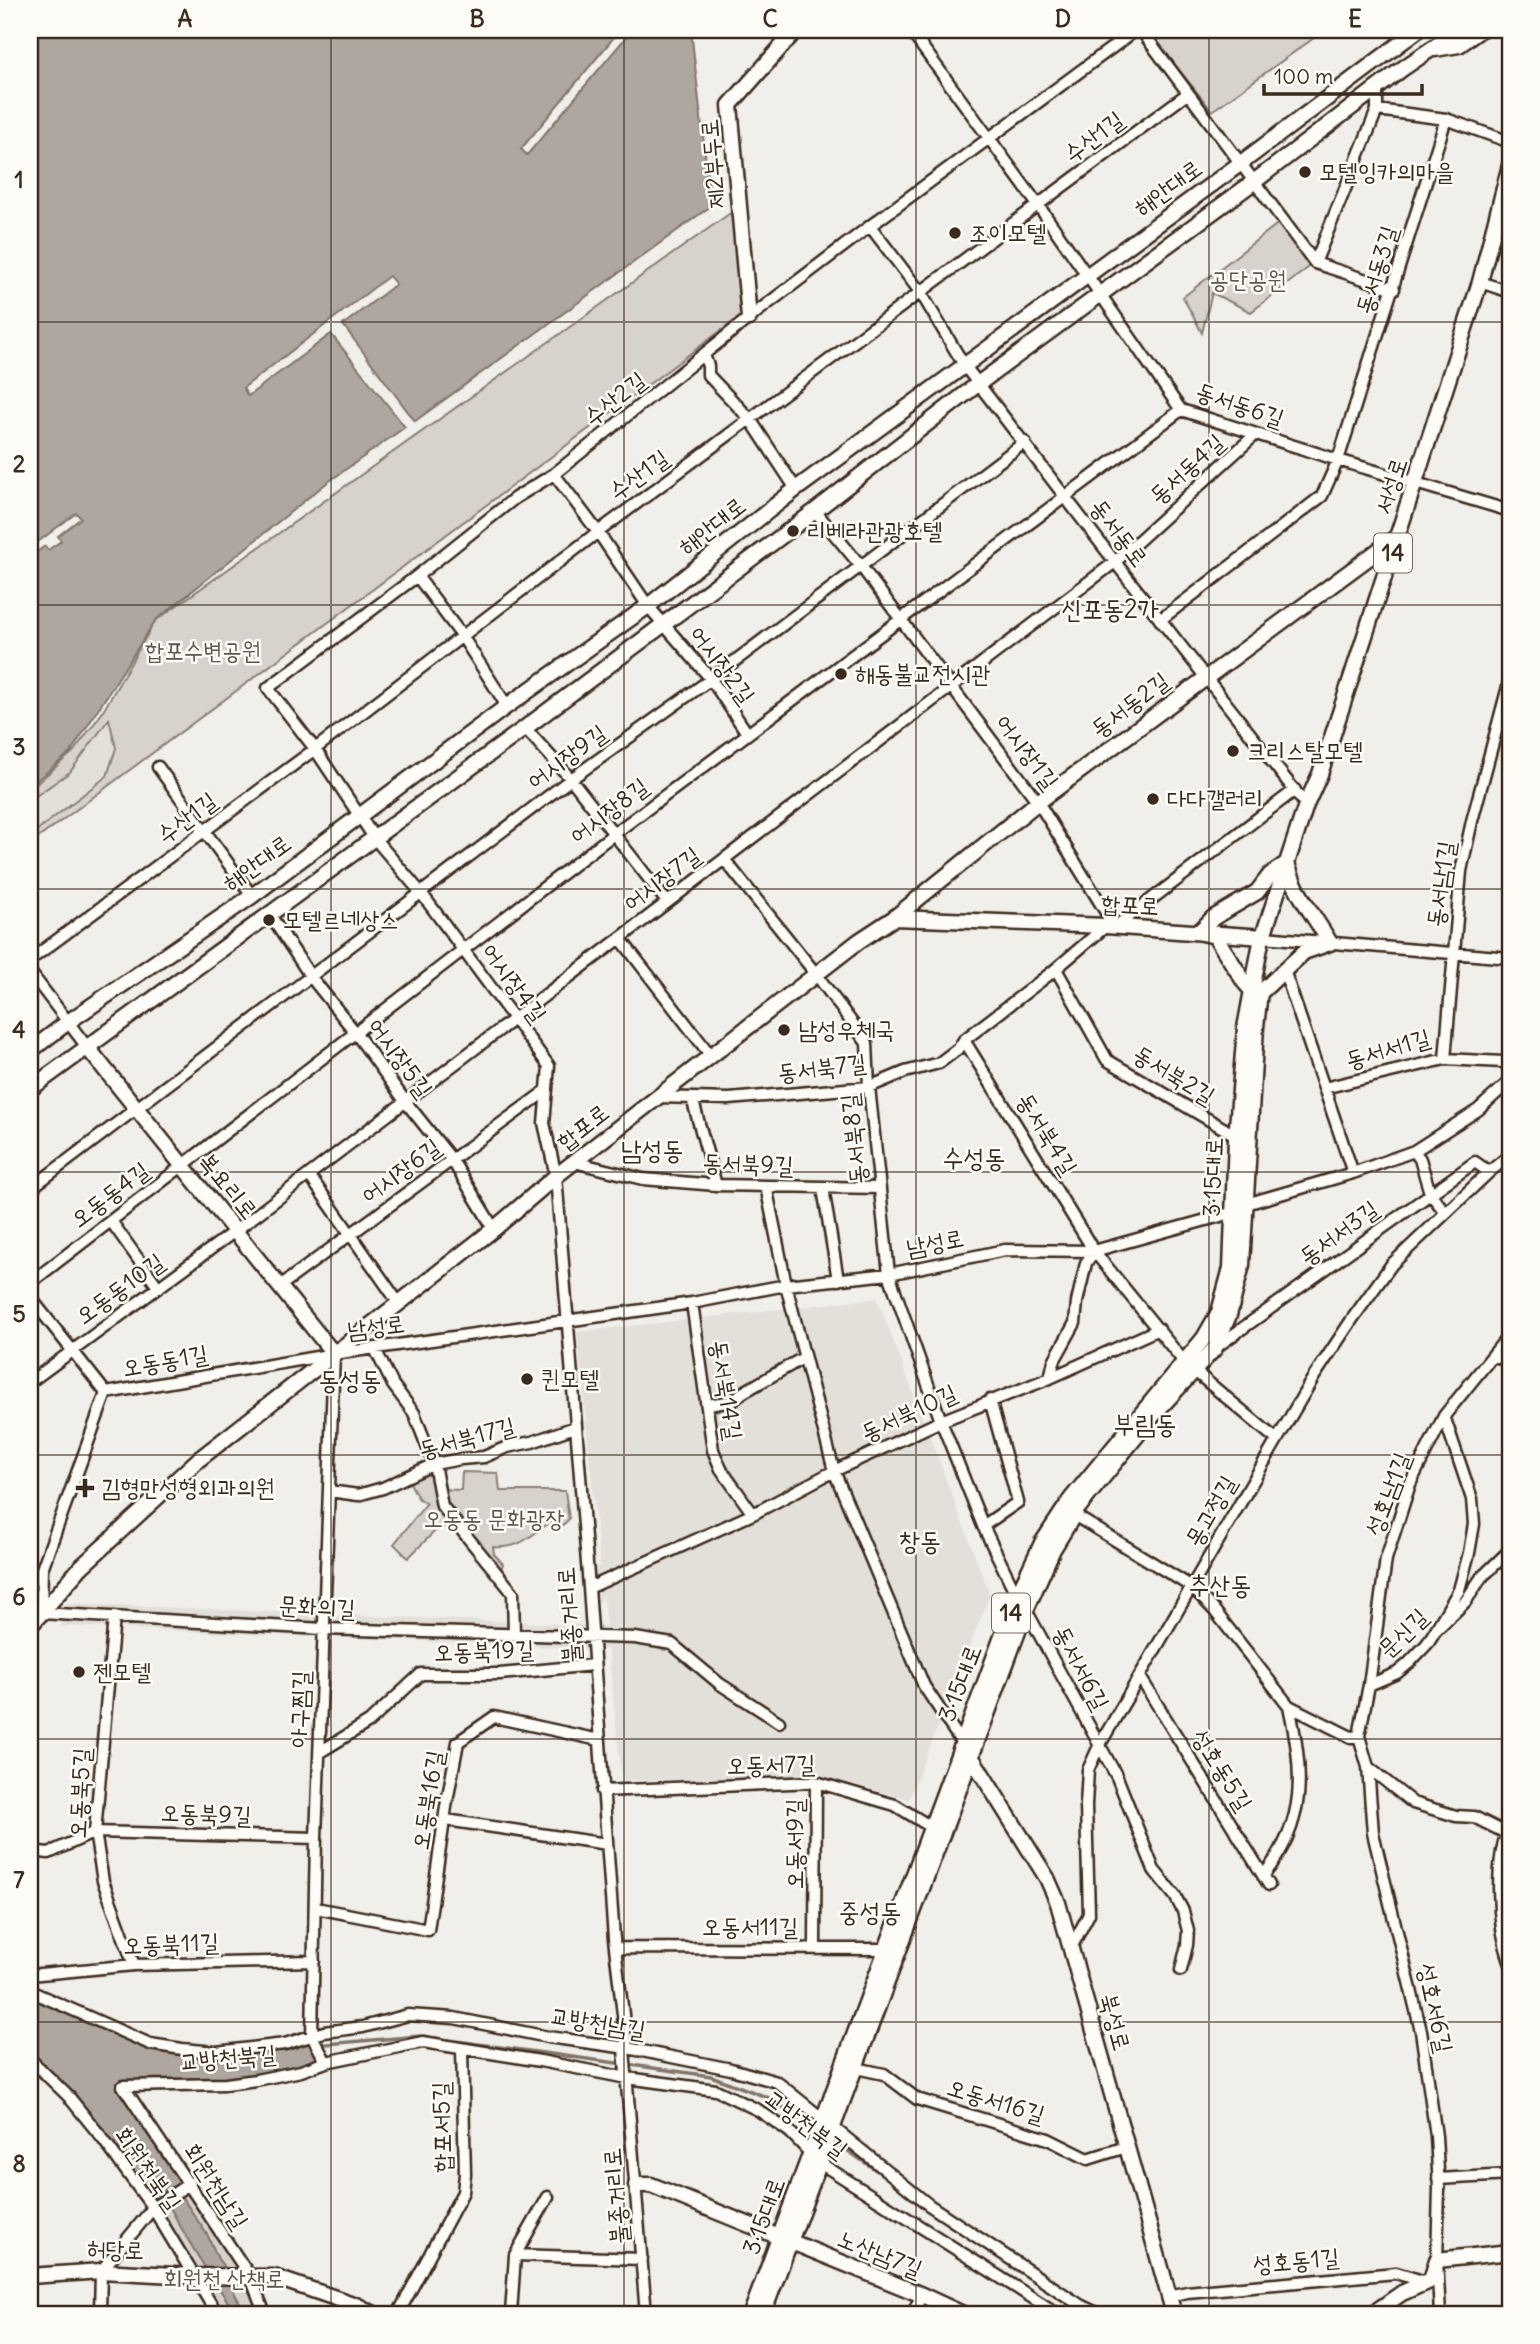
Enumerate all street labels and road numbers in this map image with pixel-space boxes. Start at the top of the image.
street label: 수산1길 [1057,104,1129,168]
street label: 제2부두로 [693,118,731,210]
street label: 해안대로 [1127,152,1207,222]
street label: 동서동3길 [1348,222,1404,318]
street label: 수산2길 [577,365,652,432]
street label: 동서동6길 [1192,375,1288,433]
street label: 동서동4길 [1142,427,1230,510]
street label: 수산1길 [602,442,675,506]
street label: 서성로 [1367,454,1413,518]
street label: 해안대로 [672,490,751,561]
street label: 동서동로 [1085,493,1155,572]
road number: 14 [1374,534,1412,572]
street label: 어시장2길 [684,619,762,710]
street label: 동서동2길 [1084,665,1175,743]
street label: 어시장1길 [990,708,1066,795]
street label: 어시장9길 [521,717,612,795]
street label: 어시장8길 [563,771,654,850]
street label: 수산1길 [150,785,222,849]
street label: 해안대로 [216,827,296,897]
street label: 어시장7길 [617,839,706,917]
street label: 동서남1길 [1419,839,1461,929]
street label: 합포로 [1100,888,1160,920]
street label: 어시장4길 [476,937,554,1028]
street label: 어시장5길 [362,1012,440,1103]
street label: 동서서1길 [1342,1022,1434,1074]
street label: 동서북2길 [1128,1038,1221,1110]
street label: 동서북7길 [776,1047,868,1087]
street label: 동서북4길 [1011,1087,1085,1180]
street label: 동서북8길 [833,1092,873,1186]
street label: 합포로 [550,1097,614,1156]
street label: 어시장6길 [355,1131,446,1209]
street label: 3·15대로 [1196,1137,1228,1217]
street label: 복요리로 [193,1146,265,1225]
street label: 동서북9길 [702,1146,794,1180]
street label: 오동동4길 [64,1155,155,1234]
street label: 동서서3길 [1293,1193,1384,1271]
street label: 남성로 [904,1222,966,1262]
street label: 오동동10길 [69,1246,170,1330]
street label: 남성로 [345,1308,406,1344]
street label: 오동동1길 [119,1338,210,1382]
street label: 동서북14길 [704,1338,750,1442]
street label: 동서북10길 [856,1377,961,1447]
street label: 동서북17길 [415,1410,518,1464]
street label: 성호남1길 [1358,1448,1417,1540]
street label: 몽고정길 [1178,1470,1242,1551]
street label: 불종거리로 [550,1566,586,1664]
street label: 문화의길 [278,1589,356,1623]
road number: 14 [992,1594,1030,1632]
street label: 문신길 [1371,1601,1434,1663]
street label: 동서서6길 [1047,1620,1117,1715]
street label: 오동북19길 [433,1633,535,1667]
street label: 3·15대로 [931,1640,987,1725]
street label: 아구찜길 [283,1670,315,1748]
street label: 성호동5길 [1186,1723,1260,1816]
street label: 오동북5길 [62,1747,96,1839]
street label: 오동북16길 [404,1748,450,1852]
street label: 오동서7길 [726,1748,816,1780]
street label: 오동북9길 [160,1796,252,1830]
street label: 오동서9길 [779,1798,809,1890]
street label: 오동서11길 [702,1911,798,1941]
street label: 오동북11길 [122,1926,220,1960]
street label: 성호서6길 [1412,1960,1460,2055]
street label: 북성로 [1094,1990,1138,2054]
street label: 교방천남길 [548,2000,648,2044]
street label: 교방천북길 [179,2038,277,2076]
street label: 오동서16길 [944,2071,1049,2129]
street label: 합포서5길 [425,2081,457,2173]
street label: 교방천북길 [759,2082,854,2164]
street label: 회원천북길 [109,2120,189,2217]
street label: 회원천남길 [178,2137,256,2234]
street label: 불종거리로 [596,2147,634,2245]
street label: 3·15대로 [735,2173,791,2258]
street label: 노산남7길 [833,2222,927,2284]
street label: 허당로 [86,2233,144,2265]
street label: 성호동1길 [1251,2241,1340,2279]

